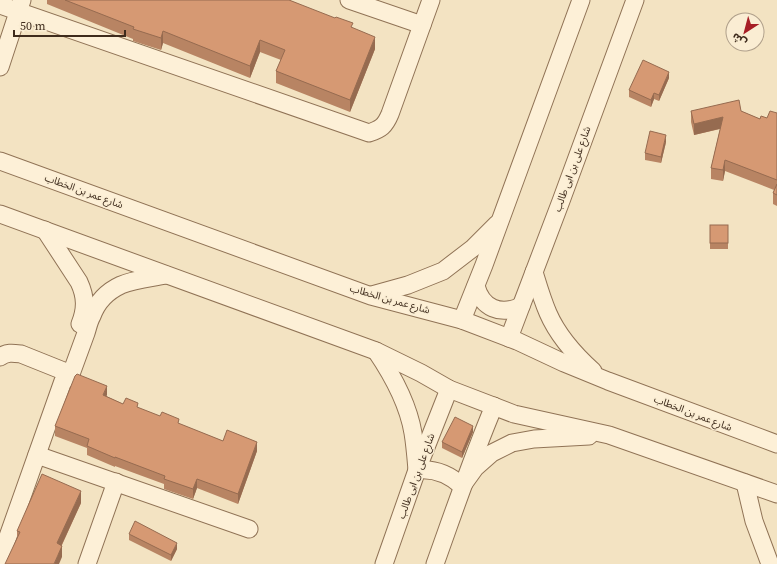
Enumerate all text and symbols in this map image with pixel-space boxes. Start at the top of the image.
scale bar [14,12,125,38]
north arrow [725,12,765,52]
text: 50 m [20,18,46,34]
text: ش [729,29,750,50]
street label: شارع على بن ابى طالب [551,124,594,214]
street label: شارع عمر بن الخطاب [43,171,125,212]
street label: شارع عمر بن الخطاب [348,281,432,318]
street label: شارع عمر بن الخطاب [652,392,734,435]
street label: شارع على بن ابى طالب [395,431,438,521]

